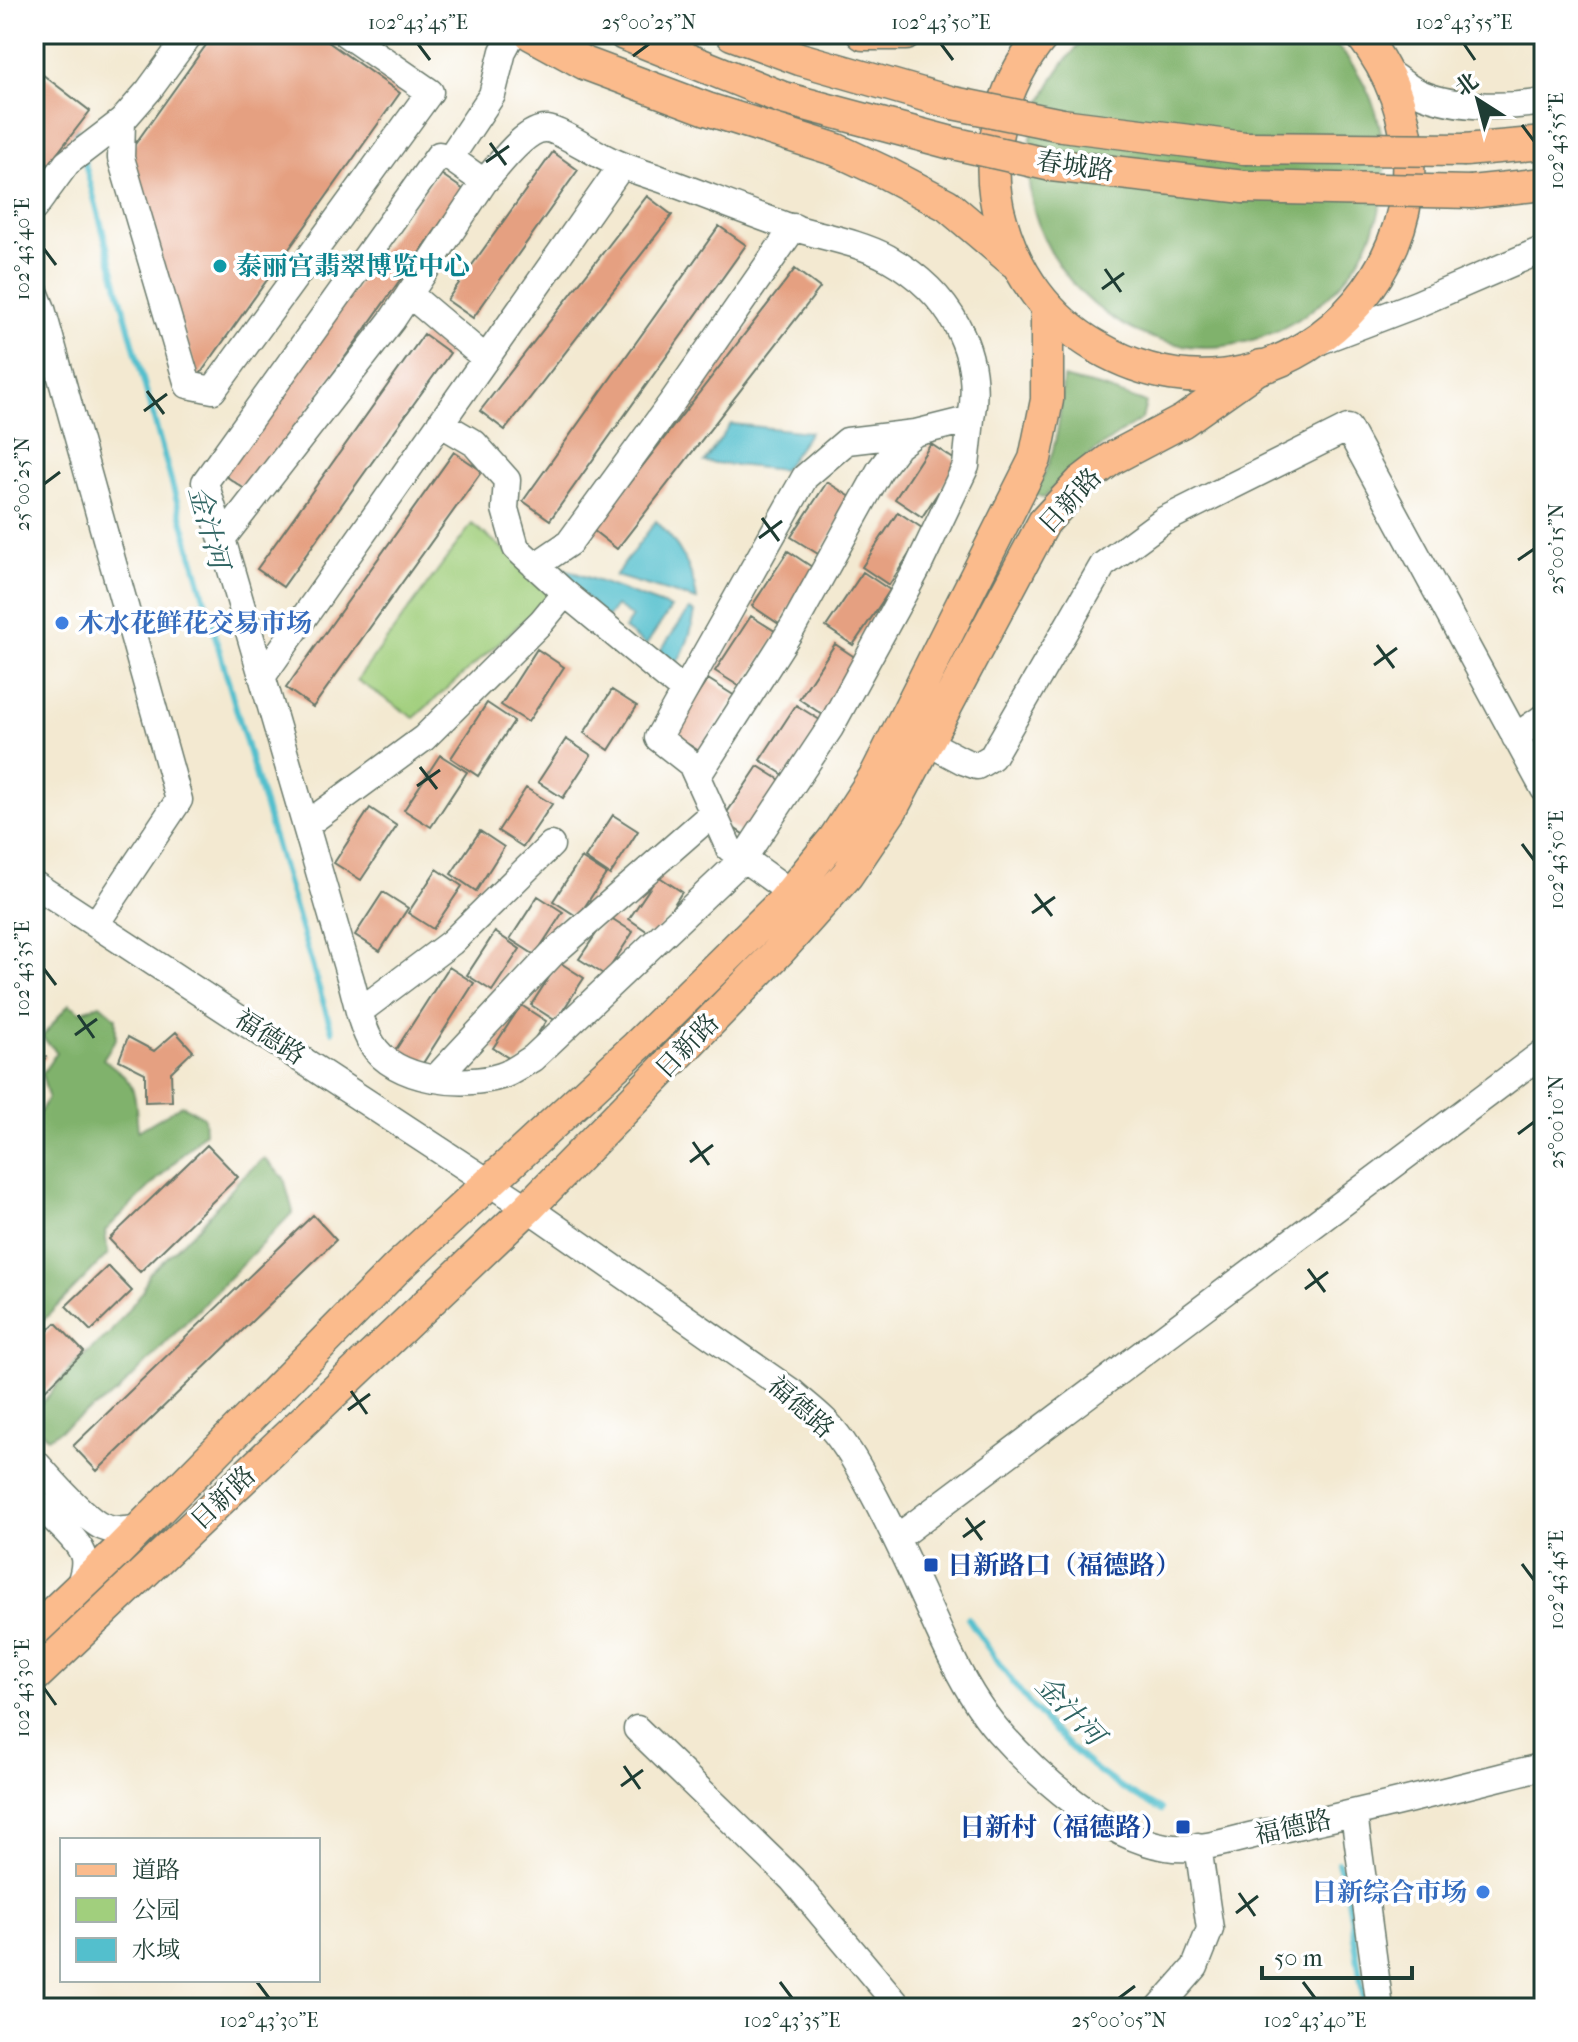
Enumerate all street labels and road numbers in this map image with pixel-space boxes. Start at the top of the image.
street label: 春城路 [1034,145,1116,187]
street label: 日新路 [1032,462,1108,540]
street label: 福德路 [229,1003,311,1071]
street label: 日新路 [649,1007,725,1085]
street label: 福德路 [762,1369,840,1445]
street label: 日新路 [184,1460,262,1536]
street label: 福德路 [1252,1804,1334,1850]

